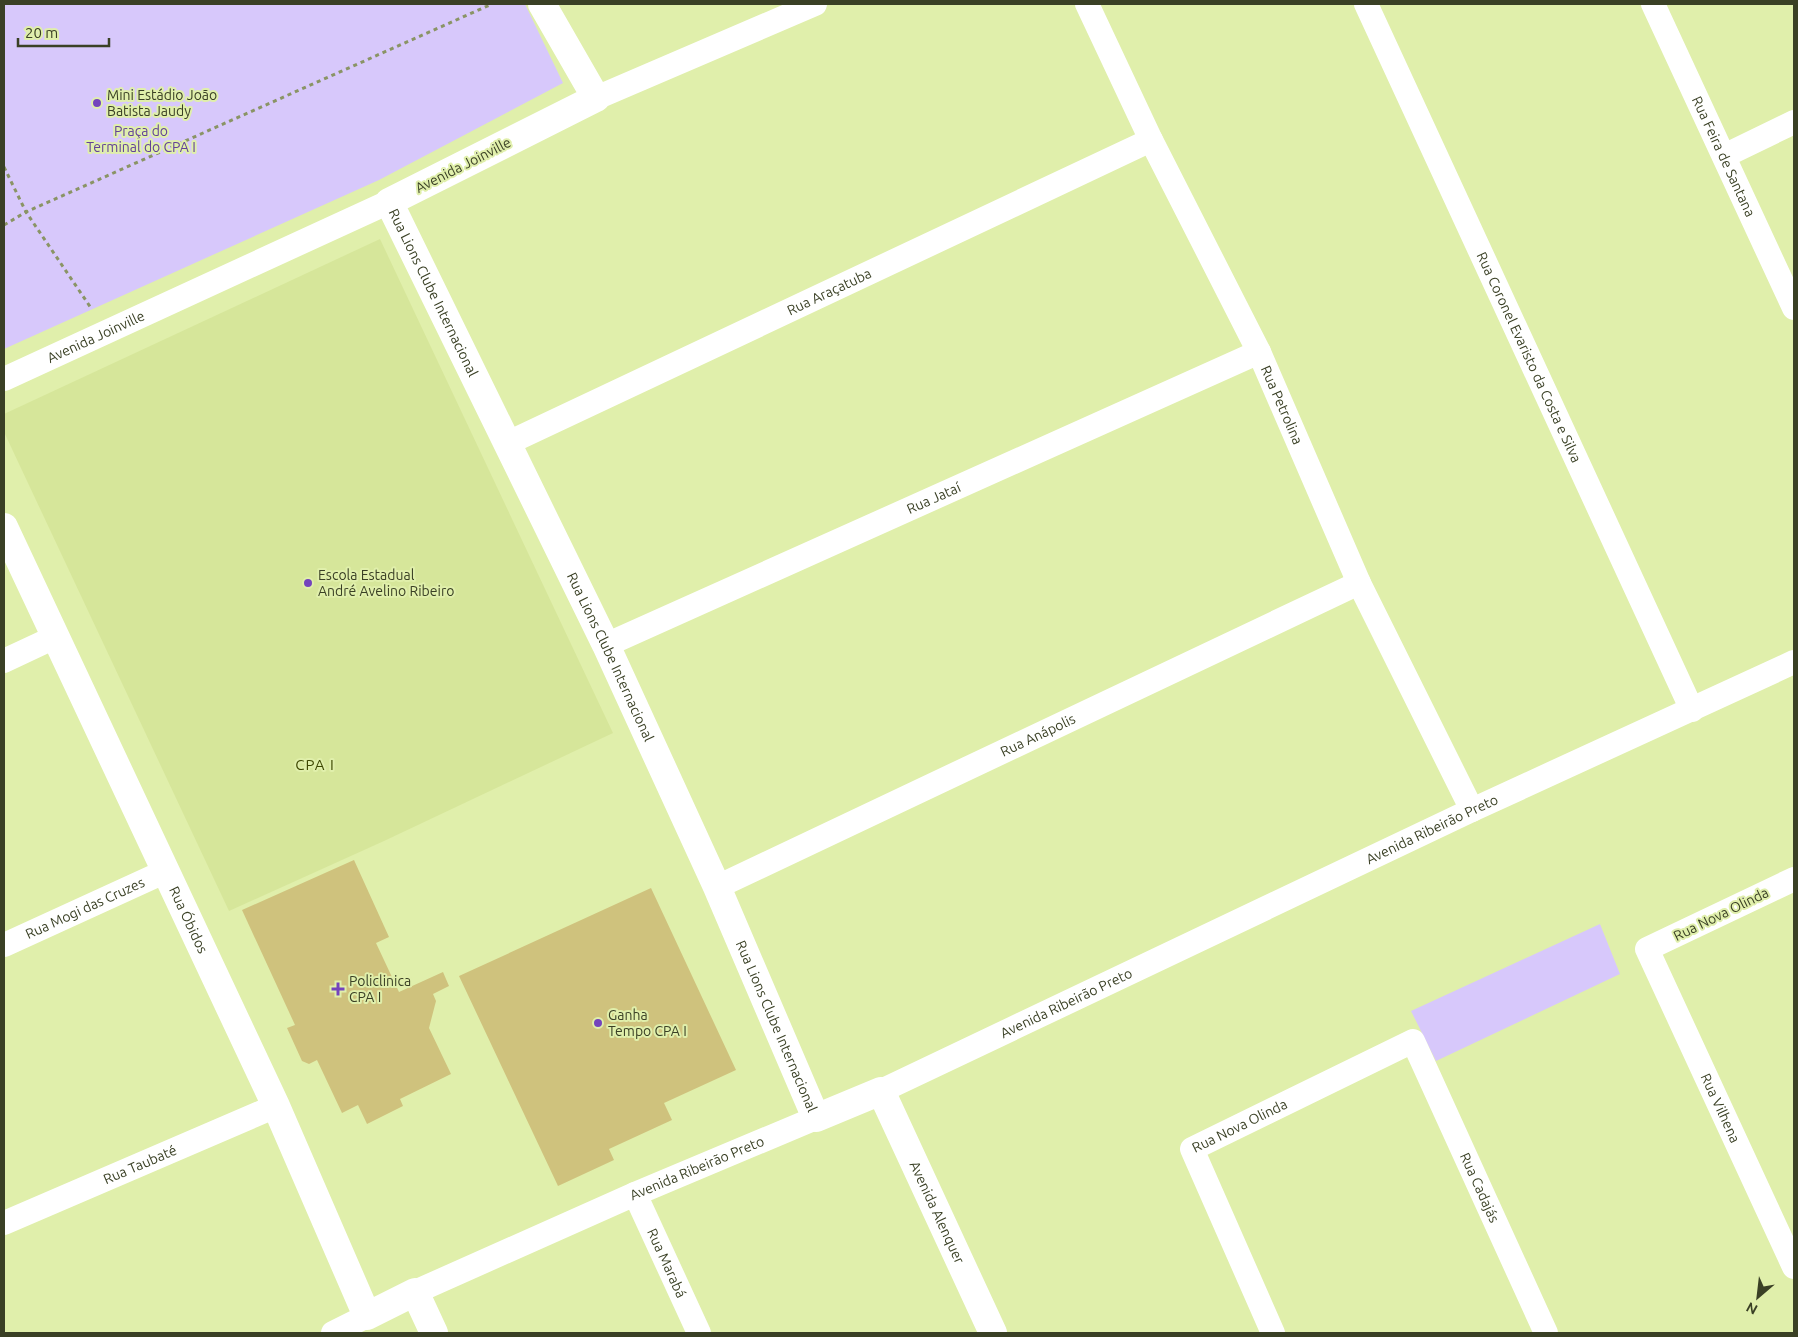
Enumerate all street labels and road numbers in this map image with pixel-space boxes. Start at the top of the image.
street label: Rua Feira de Santana [1689,94,1759,219]
street label: Avenida Joinville [413,134,513,196]
street label: Rua Lions Clube Internacional [386,206,481,380]
street label: Rua Coronel Evaristo da Costa e Silva [1474,249,1585,465]
street label: Rua Araçatuba [784,265,874,318]
street label: Avenida Joinville [45,308,147,366]
street label: Rua Petrolina [1258,363,1306,447]
street label: Rua Jataí [904,479,964,517]
street label: Rua Lions Clube Internacional [564,570,657,744]
street label: Rua Anápolis [998,711,1078,760]
street label: Avenida Ribeirão Preto [1363,791,1500,867]
street label: Rua Mogi das Cruzes [23,874,147,942]
street label: Rua Óbidos [166,884,211,956]
street label: Rua Nova Olinda [1671,884,1771,944]
street label: Rua Lions Clube Internacional [733,938,821,1115]
street label: Avenida Ribeirão Preto [998,965,1135,1041]
street label: Rua Vilhena [1698,1071,1743,1145]
street label: Rua Nova Olinda [1189,1096,1290,1156]
street label: Avenida Ribeirão Preto [627,1133,766,1203]
street label: Rua Taubaté [101,1142,179,1187]
street label: Rua Cadajás [1457,1150,1503,1225]
street label: Avenida Alenquer [907,1158,968,1267]
street label: Rua Marabá [644,1226,690,1300]

